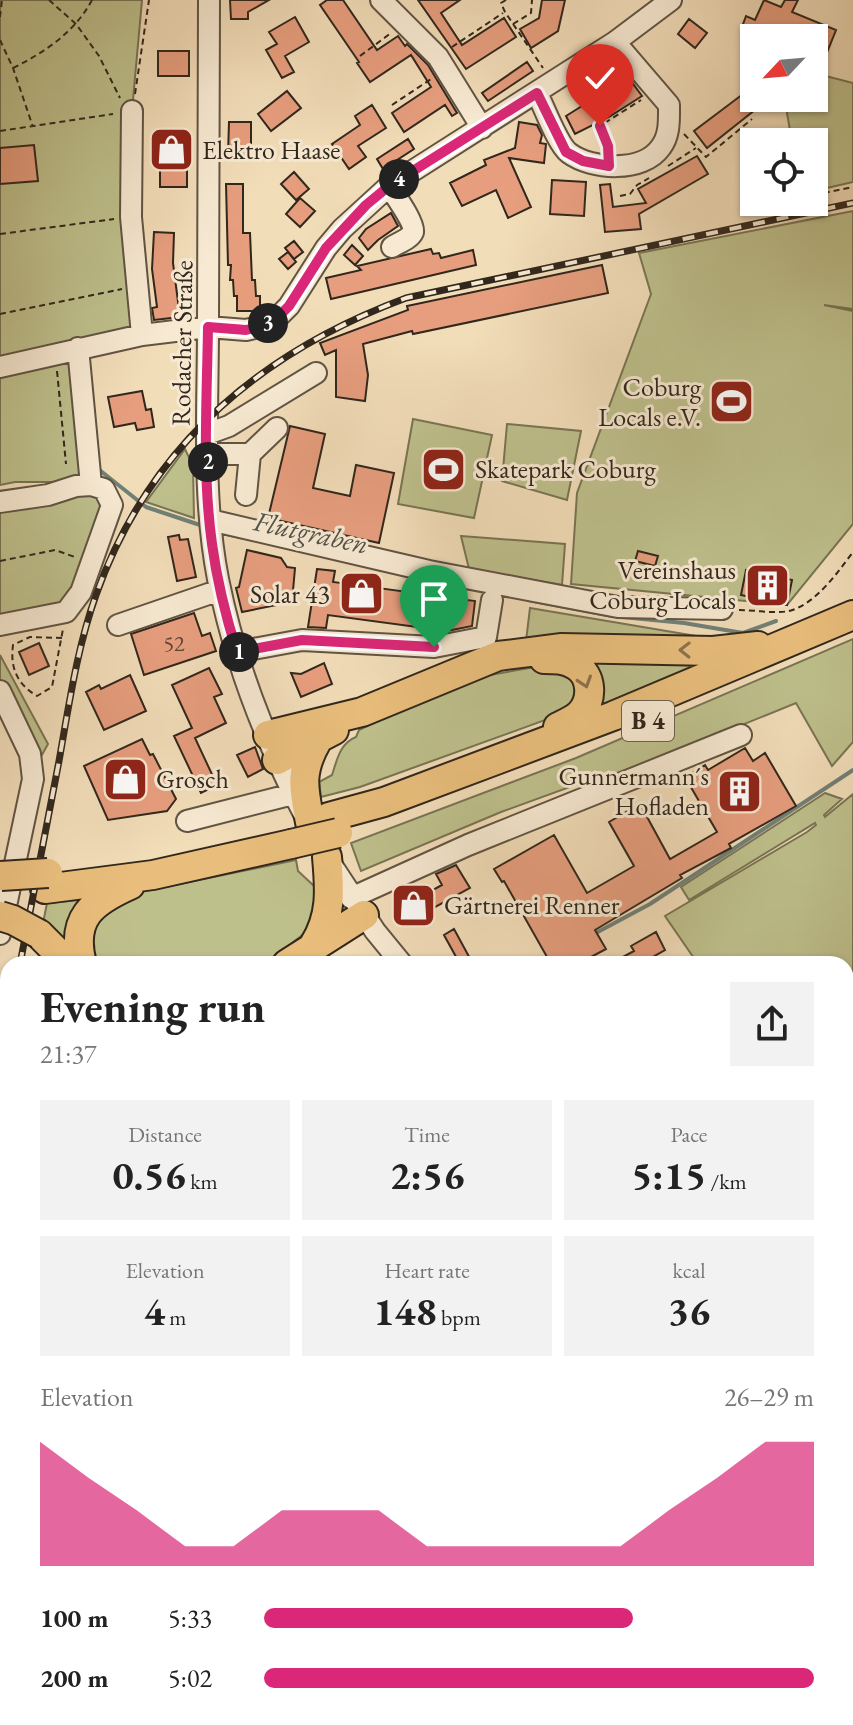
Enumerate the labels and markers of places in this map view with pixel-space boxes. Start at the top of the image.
pin [566,44,634,126]
shop icon: Elektro Haase [147,126,195,174]
place label: Elektro Haase [202,133,341,167]
pin: 4 [379,159,419,199]
pin: 3 [248,303,288,343]
place label: Coburg Locals e.V. [598,370,702,434]
sports icon: Coburg Locals e.V. [708,378,756,426]
pin: 2 [188,442,228,482]
sports icon: Skatepark Coburg [420,445,468,493]
place label: Skatepark Coburg [475,452,656,486]
place label: Vereinshaus Coburg Locals [589,553,736,617]
building icon: Vereinshaus Coburg Locals [743,561,791,609]
pin [400,565,468,647]
shop icon: Solar 43 [337,570,385,618]
place label: Solar 43 [250,577,330,611]
pin: 1 [219,632,259,672]
shop icon: Grosch [101,755,149,803]
place label: Gunnermann´s Hofladen [558,759,709,823]
place label: Grosch [156,762,229,796]
building icon: Gunnermann´s Hofladen [716,767,764,815]
shop icon: Gärtnerei Renner [389,881,437,929]
place label: Gärtnerei Renner [444,888,620,922]

